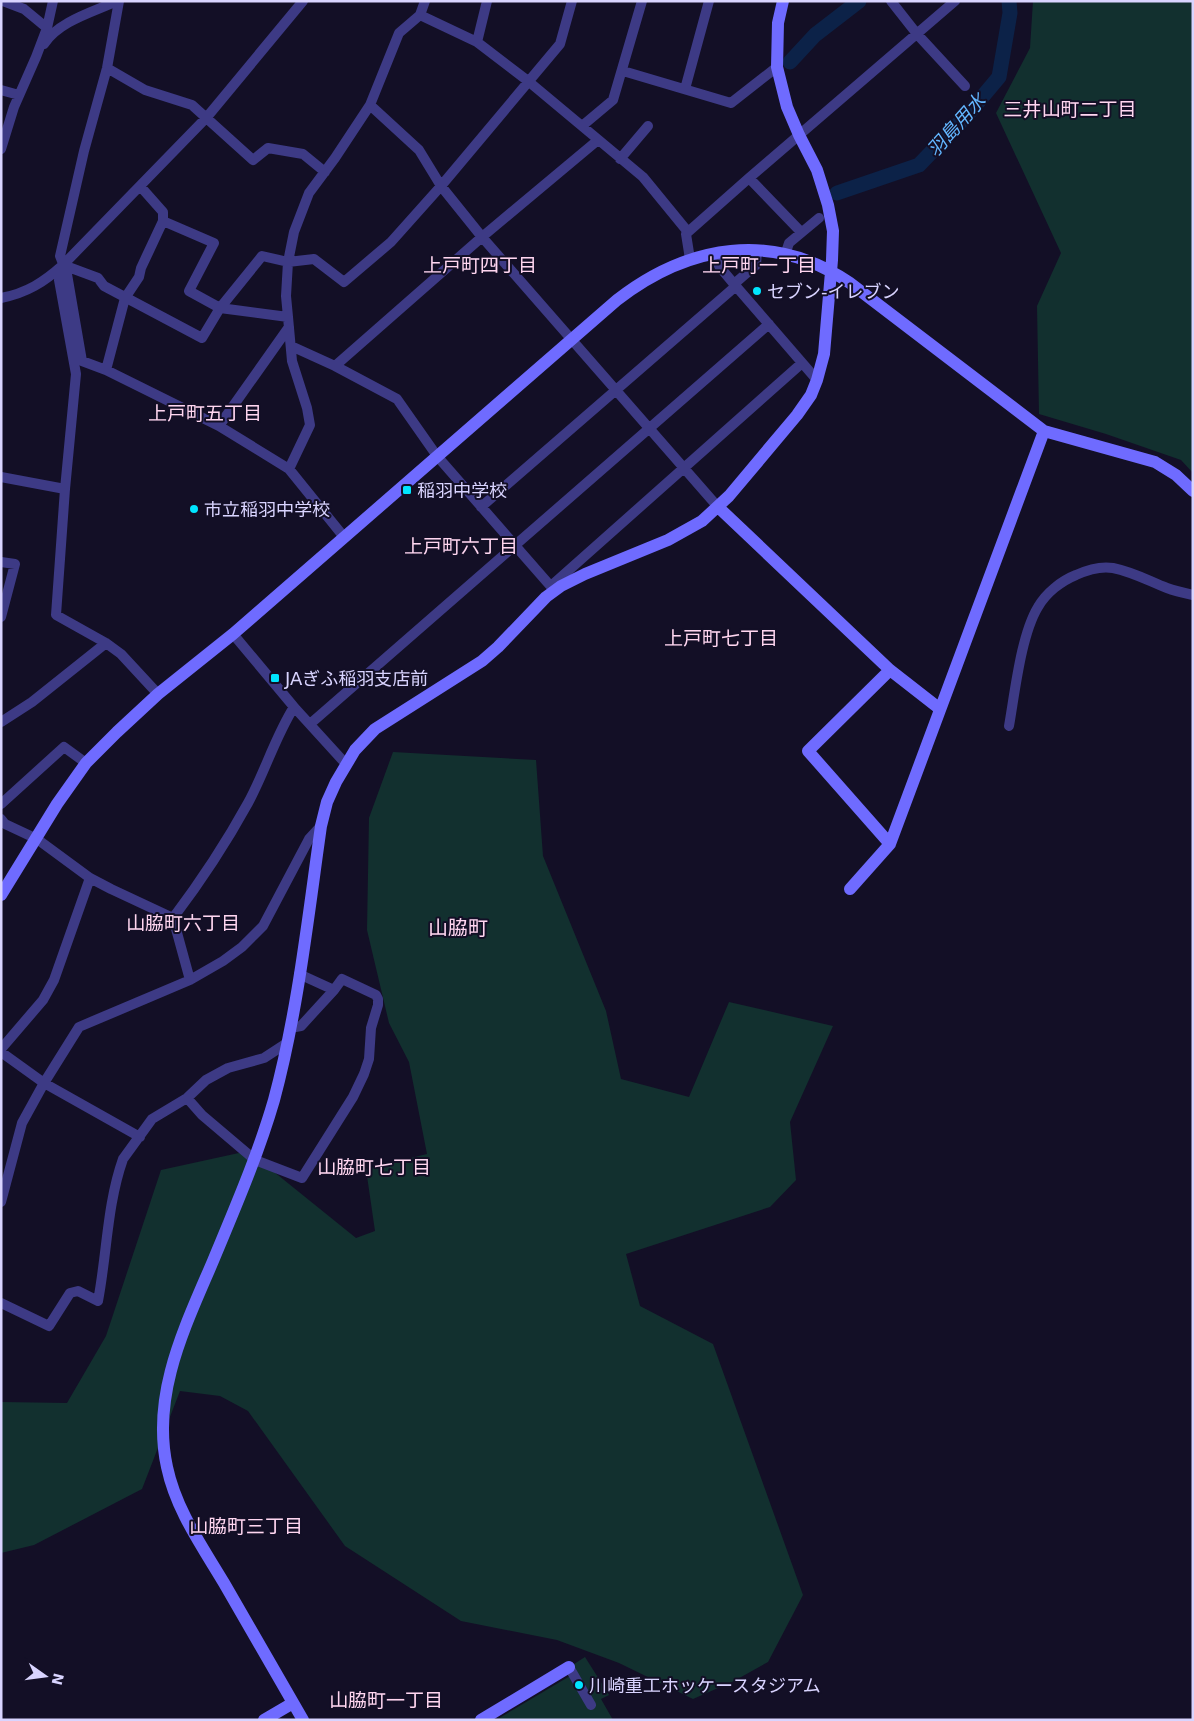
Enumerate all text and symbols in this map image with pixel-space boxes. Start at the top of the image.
water label: 羽島用水 [922,88,991,161]
district label: 三井山町二丁目 [1003,98,1137,120]
district label: 上戸町四丁目 [423,254,537,276]
district label: 上戸町一丁目 [702,254,816,276]
place label: セブン-イレブン [767,281,900,302]
marker: セブン-イレブン [751,285,763,297]
district label: 上戸町五丁目 [148,402,262,424]
place label: 稲羽中学校 [417,480,507,501]
marker: 稲羽中学校 [401,484,413,496]
place label: 市立稲羽中学校 [204,499,330,520]
marker: 市立稲羽中学校 [188,503,200,515]
district label: 上戸町六丁目 [404,535,518,557]
district label: 上戸町七丁目 [664,627,778,649]
place label: JAぎふ稲羽支店前 [284,668,428,689]
marker: JAぎふ稲羽支店前 [269,672,281,684]
district label: 山脇町六丁目 [126,912,240,934]
district label: 山脇町 [428,916,488,940]
district label: 山脇町七丁目 [317,1156,431,1178]
district label: 山脇町三丁目 [189,1515,303,1537]
north arrow [20,1651,70,1701]
text: N [48,1672,67,1687]
place label: 川崎重工ホッケースタジアム [589,1675,821,1696]
marker: 川崎重工ホッケースタジアム [573,1679,585,1691]
district label: 山脇町一丁目 [329,1689,443,1711]

